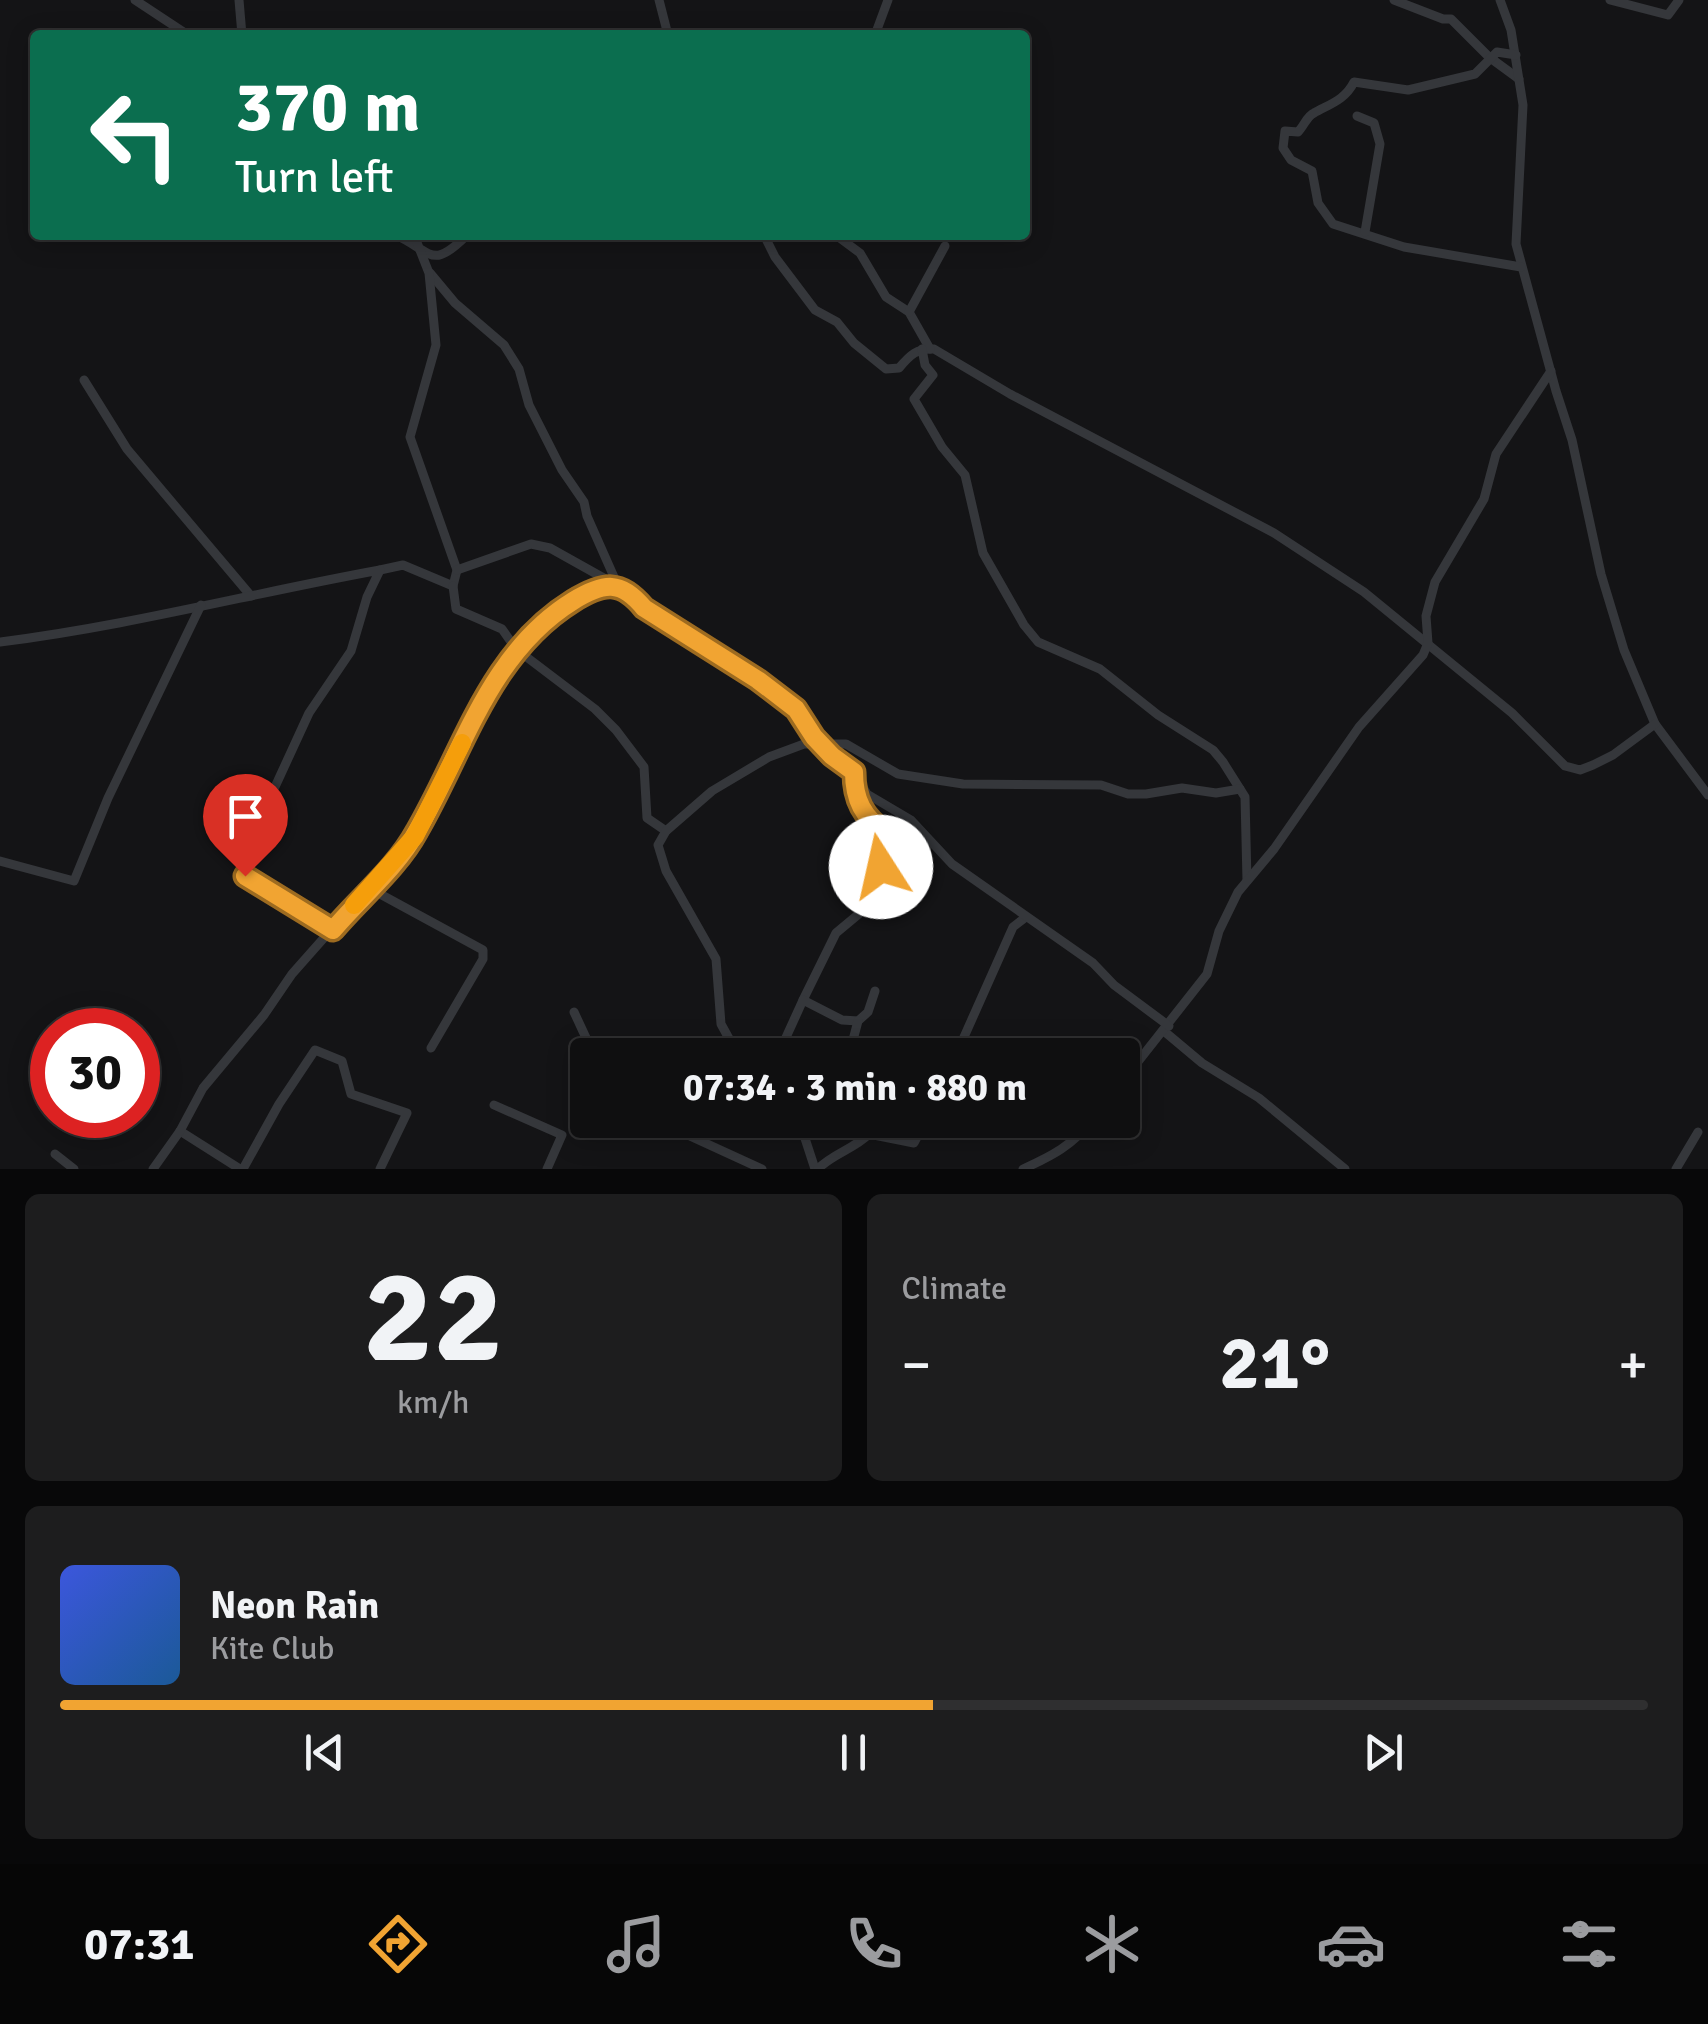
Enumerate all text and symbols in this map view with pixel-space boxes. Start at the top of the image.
text: 370 m [235,64,420,150]
icon: left [70,70,200,200]
text: Turn left [235,150,394,205]
pin [203,774,288,877]
icon: arrive [218,789,273,844]
position arrow [829,815,933,919]
speed limit sign: 30 [30,1008,160,1138]
text: 07:34 · 3 min · 880 m [683,1064,1027,1111]
text: 22 [363,1238,503,1398]
text: Climate [902,1269,1007,1308]
text: 21° [1219,1317,1330,1410]
text: − [902,1331,931,1399]
text: + [1618,1331,1648,1399]
text: km/h [397,1383,469,1422]
text: Neon Rain [210,1582,379,1629]
text: Kite Club [210,1629,334,1668]
icon: previous [297,1725,352,1780]
icon: pause [826,1725,881,1780]
icon: next [1356,1725,1411,1780]
icon: directions [363,1909,433,1979]
icon: music [601,1909,671,1979]
icon: phone [839,1909,909,1979]
icon: climate [1077,1909,1147,1979]
icon: car [1316,1909,1386,1979]
icon: filters [1554,1909,1624,1979]
text: 07:31 [84,1917,195,1972]

